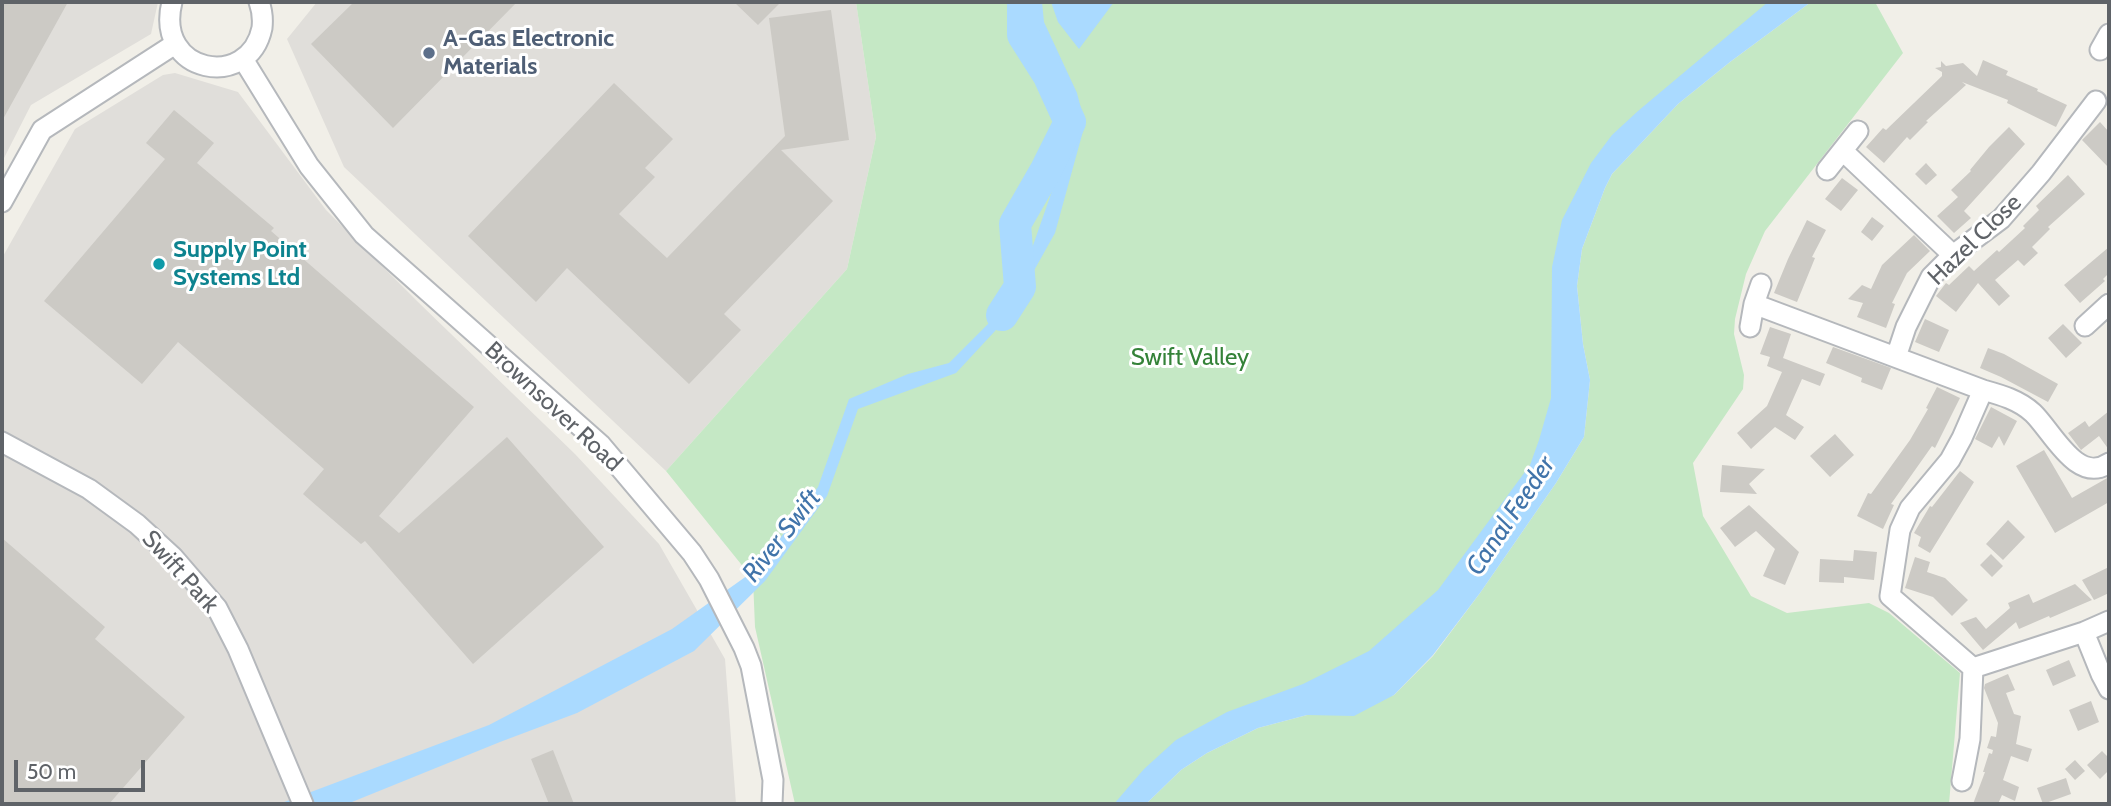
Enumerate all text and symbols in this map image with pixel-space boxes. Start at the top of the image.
place label: A-Gas Electronic Materials [443,25,614,81]
marker: A-Gas Electronic Materials [421,45,437,61]
street label: Hazel Close [1922,189,2028,291]
place label: Supply Point Systems Ltd [173,236,307,292]
marker: Supply Point Systems Ltd [151,256,167,272]
street label: Brownsover Road [478,336,628,478]
park label: Swift Valley [1131,344,1249,372]
water label: Canal Feeder [1460,451,1562,581]
water label: River Swift [736,484,828,588]
street label: Swift Park [136,525,224,619]
scale bar [18,746,149,790]
text: 50 m [27,759,76,784]

